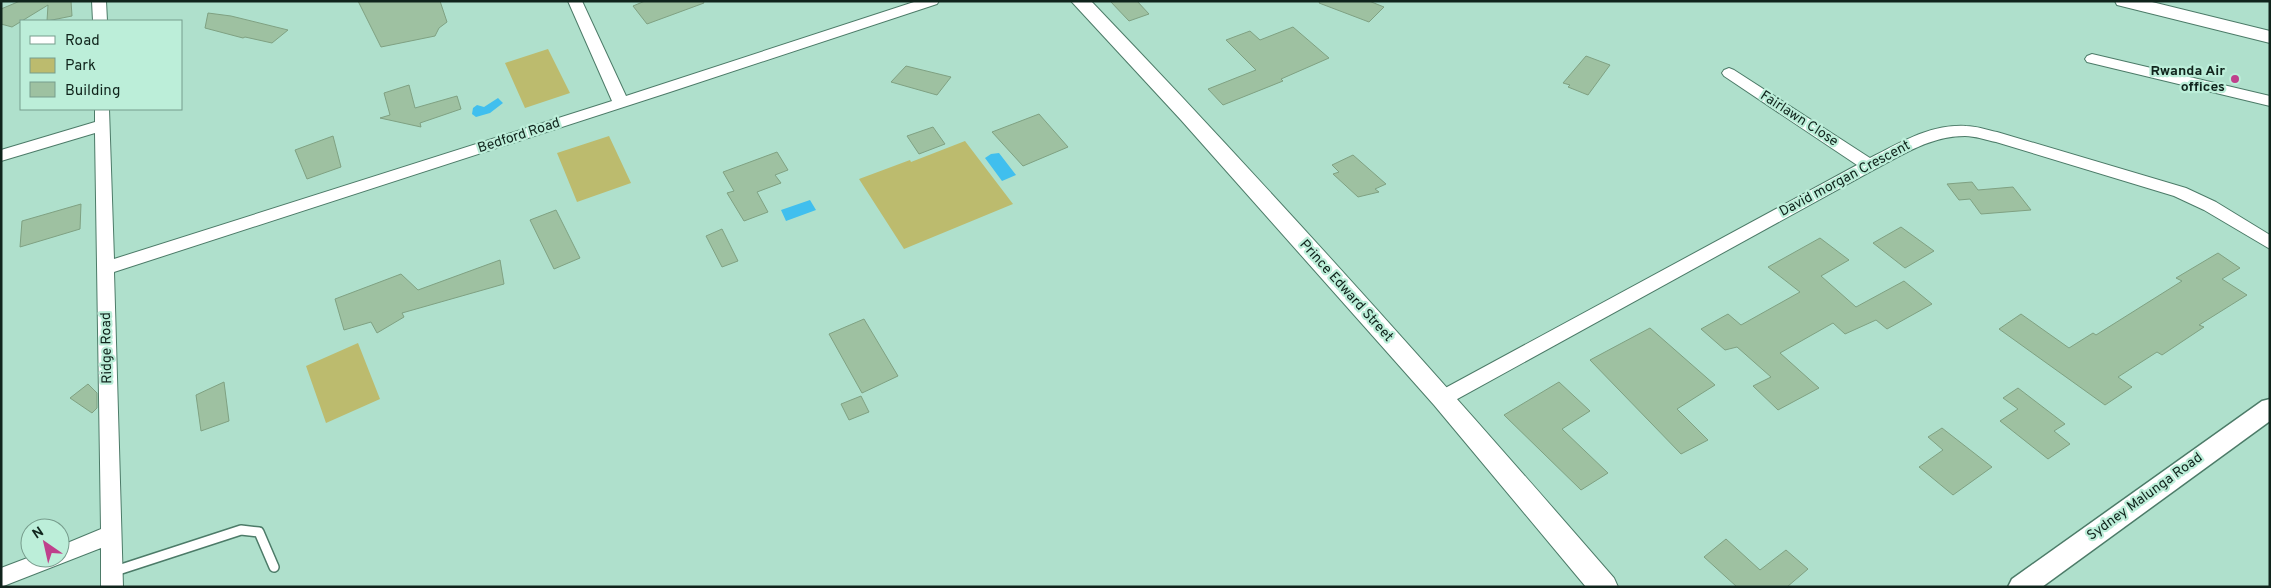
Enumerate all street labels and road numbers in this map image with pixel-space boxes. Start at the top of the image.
street label: Fairlawn Close [1757,88,1841,150]
street label: Bedford Road [476,115,562,157]
street label: David morgan Crescent [1777,137,1913,221]
street label: Prince Edward Street [1296,236,1396,346]
street label: Ridge Road [98,312,116,384]
street label: Sydney Malunga Road [2084,449,2206,545]

